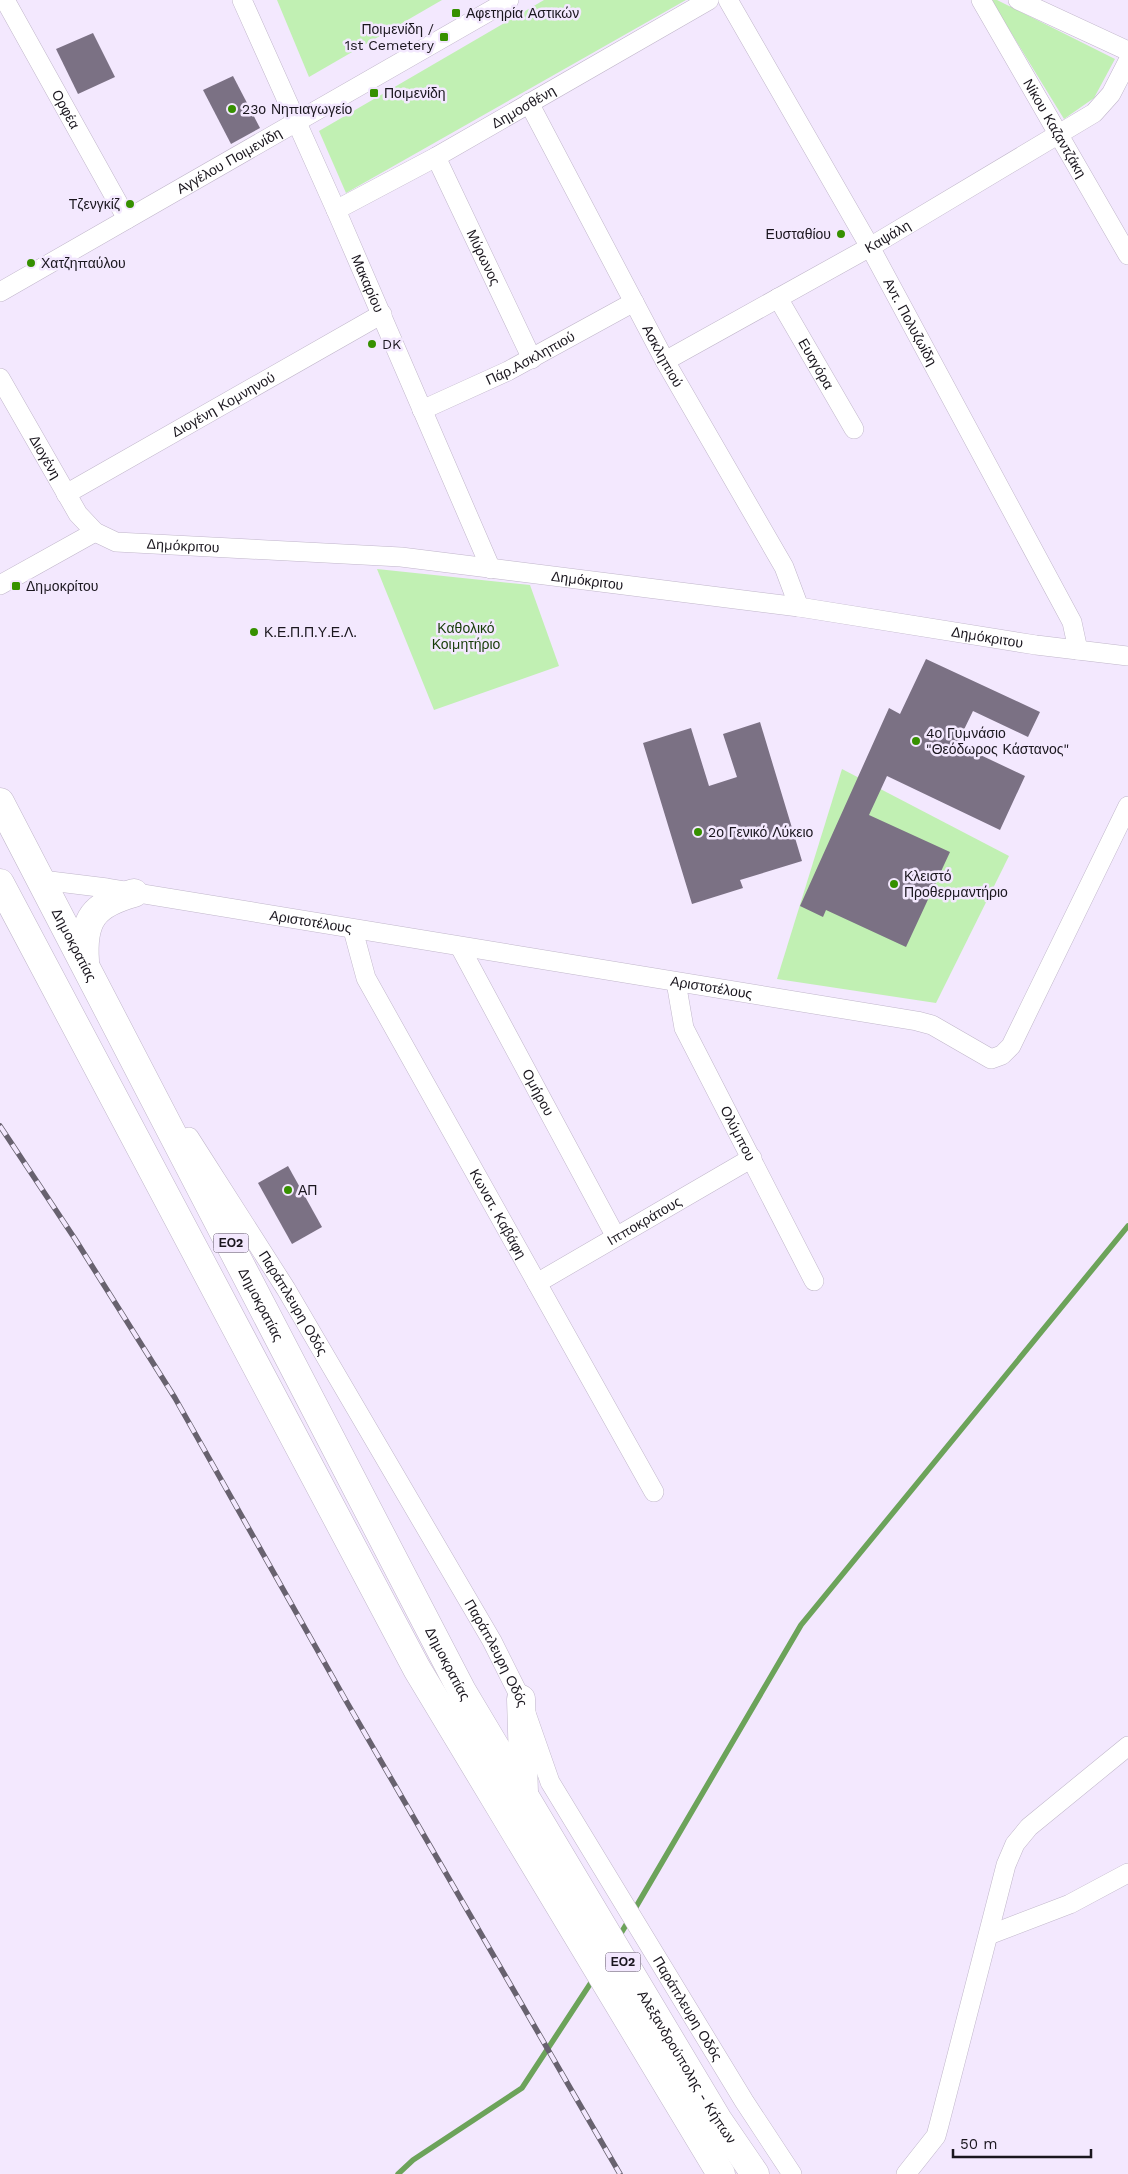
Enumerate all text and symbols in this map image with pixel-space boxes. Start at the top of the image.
place label: Αφετηρία Αστικών [466,5,579,21]
marker: Αφετηρία Αστικών [450,7,462,19]
place label: Ποιμενίδη / 1st Cemetery [345,21,435,53]
marker: Ποιμενίδη / 1st Cemetery [438,31,450,43]
street label: Νίκου Καζαντζάκη [1020,76,1090,180]
street label: Δημοσθένη [489,82,558,131]
place label: Ποιμενίδη [384,85,446,101]
street label: Ορφέα [49,87,83,132]
marker: Ποιμενίδη [368,87,380,99]
place label: 23ο Νηπιαγωγείο [242,101,353,117]
marker: 23ο Νηπιαγωγείο [226,103,238,115]
street label: Αγγέλου Ποιμενίδη [174,124,284,197]
place label: Τζενγκίζ [69,196,120,212]
marker: Τζενγκίζ [124,198,136,210]
street label: Καψάλη [862,217,913,256]
place label: Ευσταθίου [766,226,831,242]
street label: Μύρωνος [464,227,504,288]
marker: Ευσταθίου [835,228,847,240]
street label: Μακαρίου [348,252,387,315]
place label: Χατζηπαύλου [41,255,126,271]
marker: Χατζηπαύλου [25,257,37,269]
street label: Αντ. Πολυζωίδη [880,275,940,368]
street label: Ασκληπιού [639,322,686,390]
street label: Πάρ.Ασκληπιού [483,328,578,388]
place label: DK [382,336,401,352]
street label: Ευαγόρα [795,336,837,392]
marker: DK [366,338,378,350]
street label: Διογένη Κομνηνού [169,369,278,440]
street label: Διογένη [26,432,64,482]
street label: Δημόκριτου [146,536,220,555]
street label: Δημόκριτου [550,568,624,593]
place label: Δημοκρίτου [26,578,98,594]
marker: Δημοκρίτου [10,580,22,592]
park label: Καθολικό Κοιμητήριο [432,620,501,652]
place label: Κ.Ε.Π.Π.Υ.Ε.Λ. [264,624,357,640]
street label: Δημόκριτου [950,624,1024,651]
marker: Κ.Ε.Π.Π.Υ.Ε.Λ. [248,626,260,638]
place label: 4ο Γυμνάσιο "Θεόδωρος Κάστανος" [926,725,1069,757]
marker: 4ο Γυμνάσιο "Θεόδωρος Κάστανος" [910,735,922,747]
place label: 2ο Γενικό Λύκειο [708,824,814,840]
marker: 2ο Γενικό Λύκειο [692,826,704,838]
place label: Κλειστό Προθερμαντήριο [904,868,1008,900]
marker: Κλειστό Προθερμαντήριο [888,878,900,890]
street label: Δημοκρατίας [49,906,100,984]
street label: Αριστοτέλους [269,907,353,936]
street label: Αριστοτέλους [669,973,754,1002]
street label: Ομήρου [519,1066,557,1118]
street label: Ολύμπου [717,1103,759,1163]
street label: Κωνστ. Καβάφη [467,1166,530,1261]
place label: ΑΠ [298,1182,317,1198]
marker: ΑΠ [282,1184,294,1196]
street label: Ιπποκράτους [604,1193,684,1248]
road number: ΕΟ2 [214,1234,248,1252]
street label: Παράπλευρη Οδός [256,1248,331,1358]
street label: Δημοκρατίας [235,1265,287,1344]
street label: Παράπλευρη Οδός [461,1597,531,1709]
street label: Δημοκρατίας [422,1624,474,1703]
road number: ΕΟ2 [606,1952,640,1971]
street label: Παράπλευρη Οδός [650,1953,726,2064]
street label: Αλεξανδρούπολης - Κήπων [634,1987,740,2147]
scale bar [953,2126,1090,2158]
text: 50 m [960,2135,997,2153]

